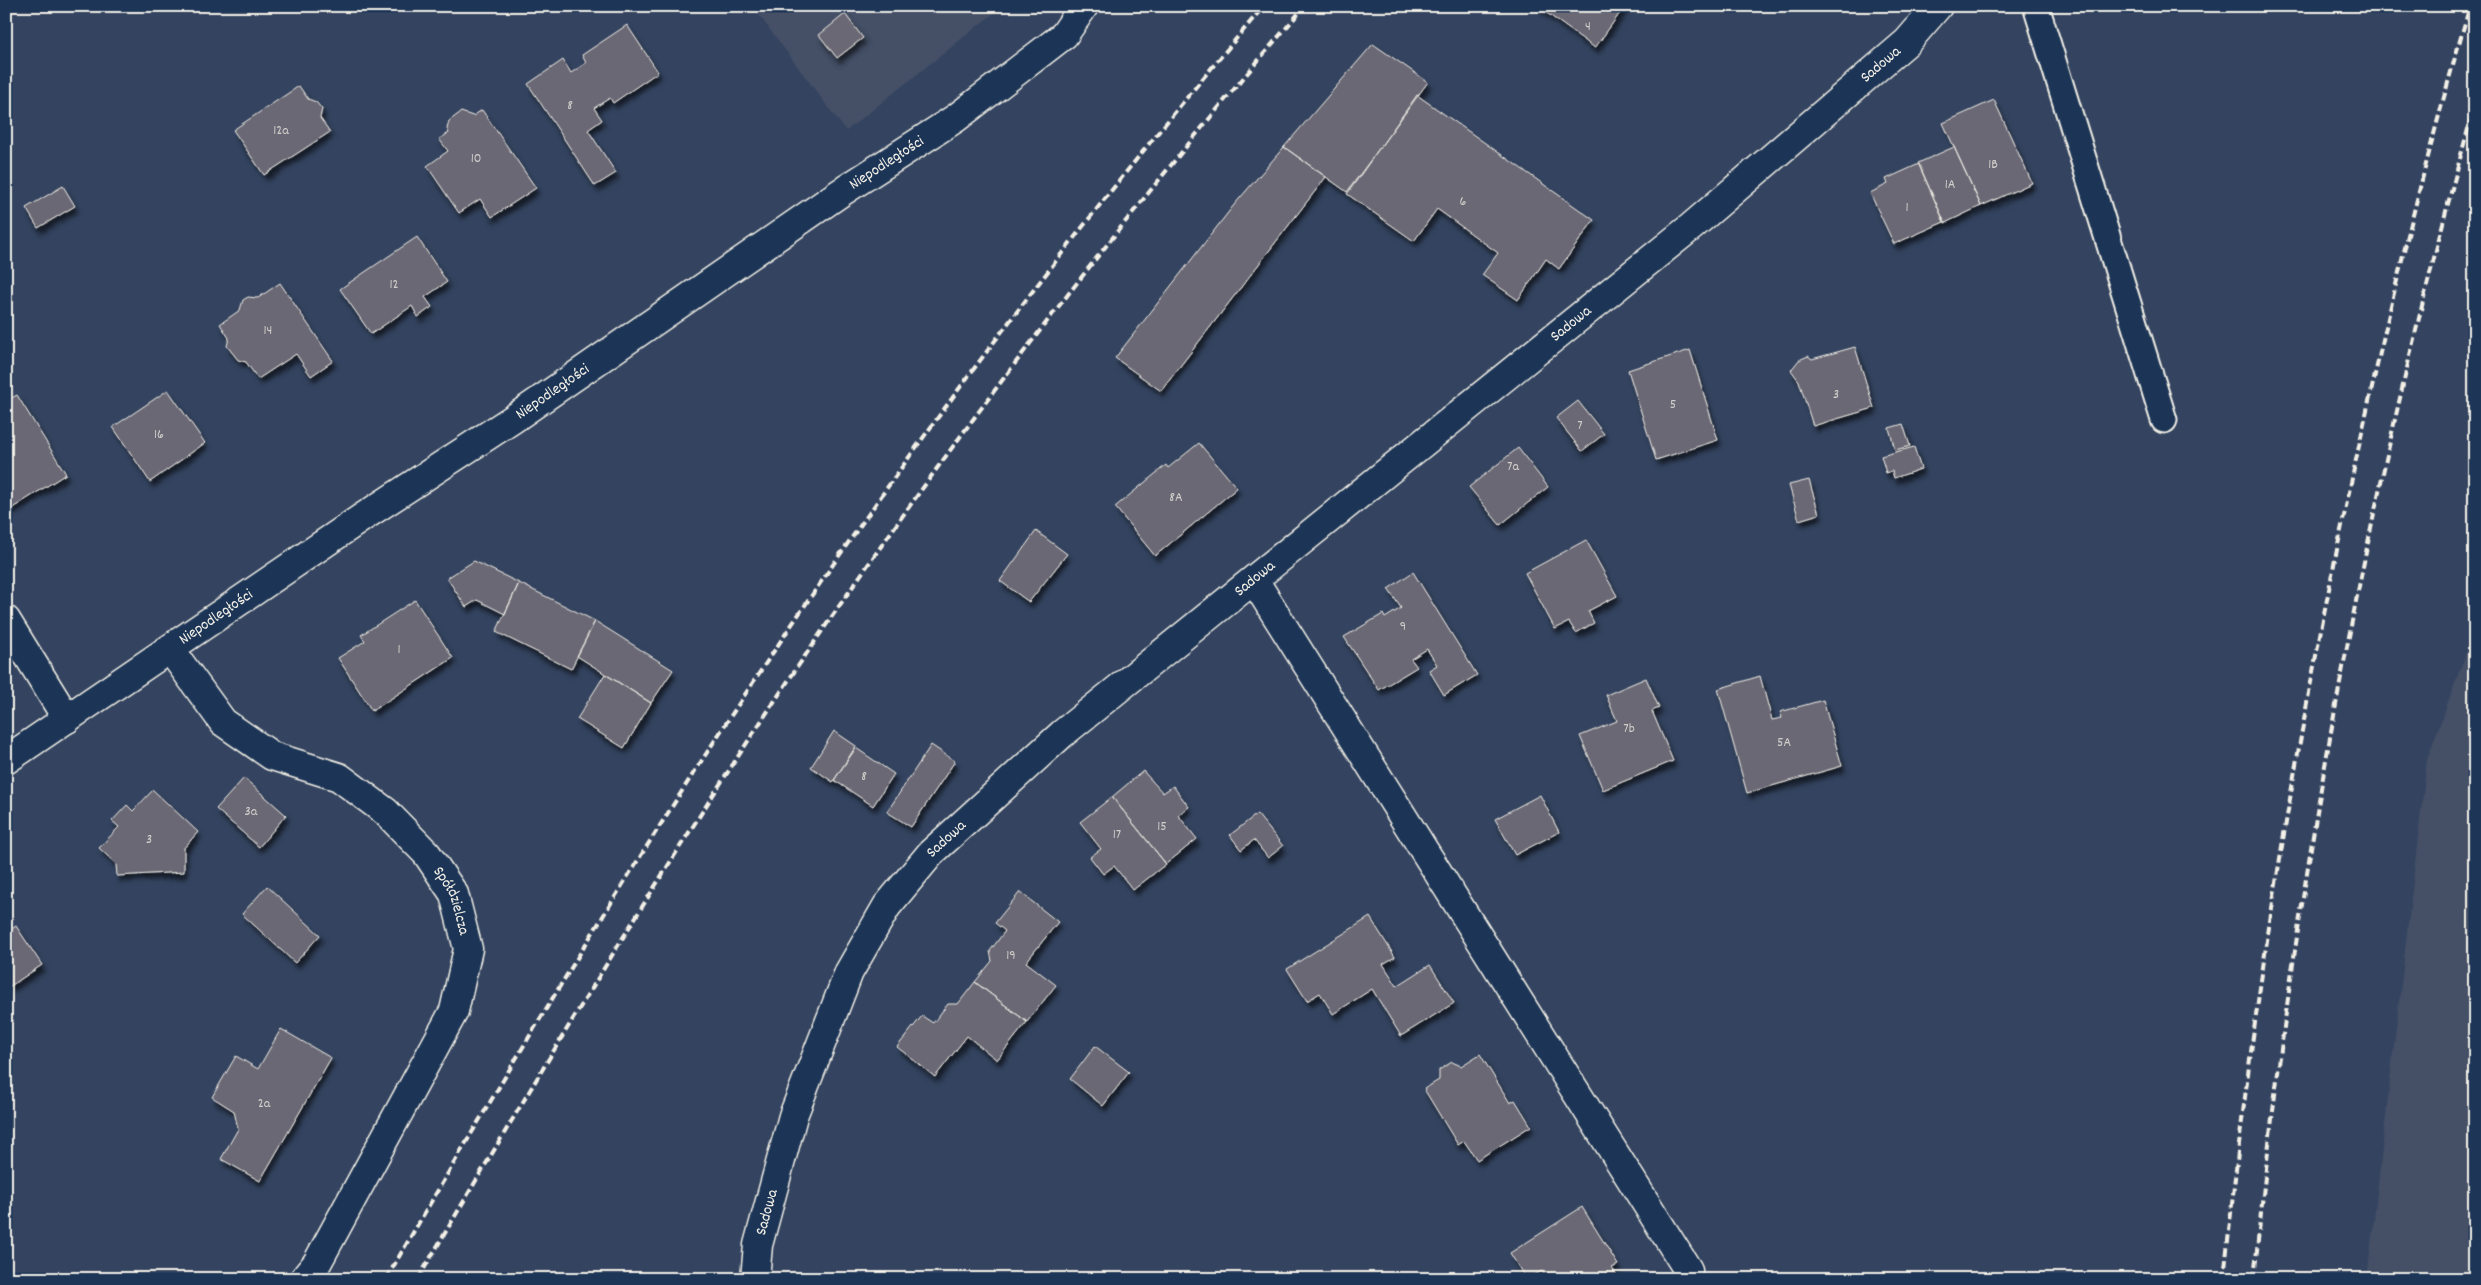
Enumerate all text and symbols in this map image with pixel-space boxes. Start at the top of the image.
house number: 4 [1585,17,1591,37]
street label: Sadowa [1855,40,1906,89]
house number: 8 [567,96,573,116]
house number: 12a [273,121,289,141]
street label: Niepodległości [845,130,929,196]
house number: 10 [471,149,481,169]
house number: 1B [1988,155,1998,175]
house number: 1A [1945,175,1956,195]
house number: 6 [1460,192,1467,212]
house number: 1 [1905,198,1909,218]
house number: 12 [389,275,399,295]
street label: Sadowa [1545,300,1597,347]
house number: 14 [264,321,272,341]
street label: Niepodległości [511,358,594,425]
house number: 3 [1833,385,1839,405]
house number: 5 [1670,395,1676,415]
house number: 7 [1577,416,1583,436]
house number: 16 [154,425,164,445]
house number: 7a [1507,457,1519,477]
house number: 8A [1169,488,1183,508]
street label: Sadowa [1229,555,1281,602]
street label: Niepodległości [174,584,258,651]
house number: 9 [1400,617,1406,637]
house number: 1 [397,640,401,660]
house number: 7b [1623,719,1635,739]
house number: 5A [1777,733,1791,753]
house number: 8 [861,767,867,787]
house number: 3a [245,802,258,822]
street label: Sadowa [921,814,972,863]
house number: 15 [1157,817,1167,837]
house number: 17 [1113,825,1121,845]
house number: 3 [146,830,152,850]
street label: Spółdzielcza [427,862,476,938]
house number: 19 [1006,946,1016,966]
house number: 2a [258,1094,271,1114]
street label: Sadowa [750,1186,784,1238]

